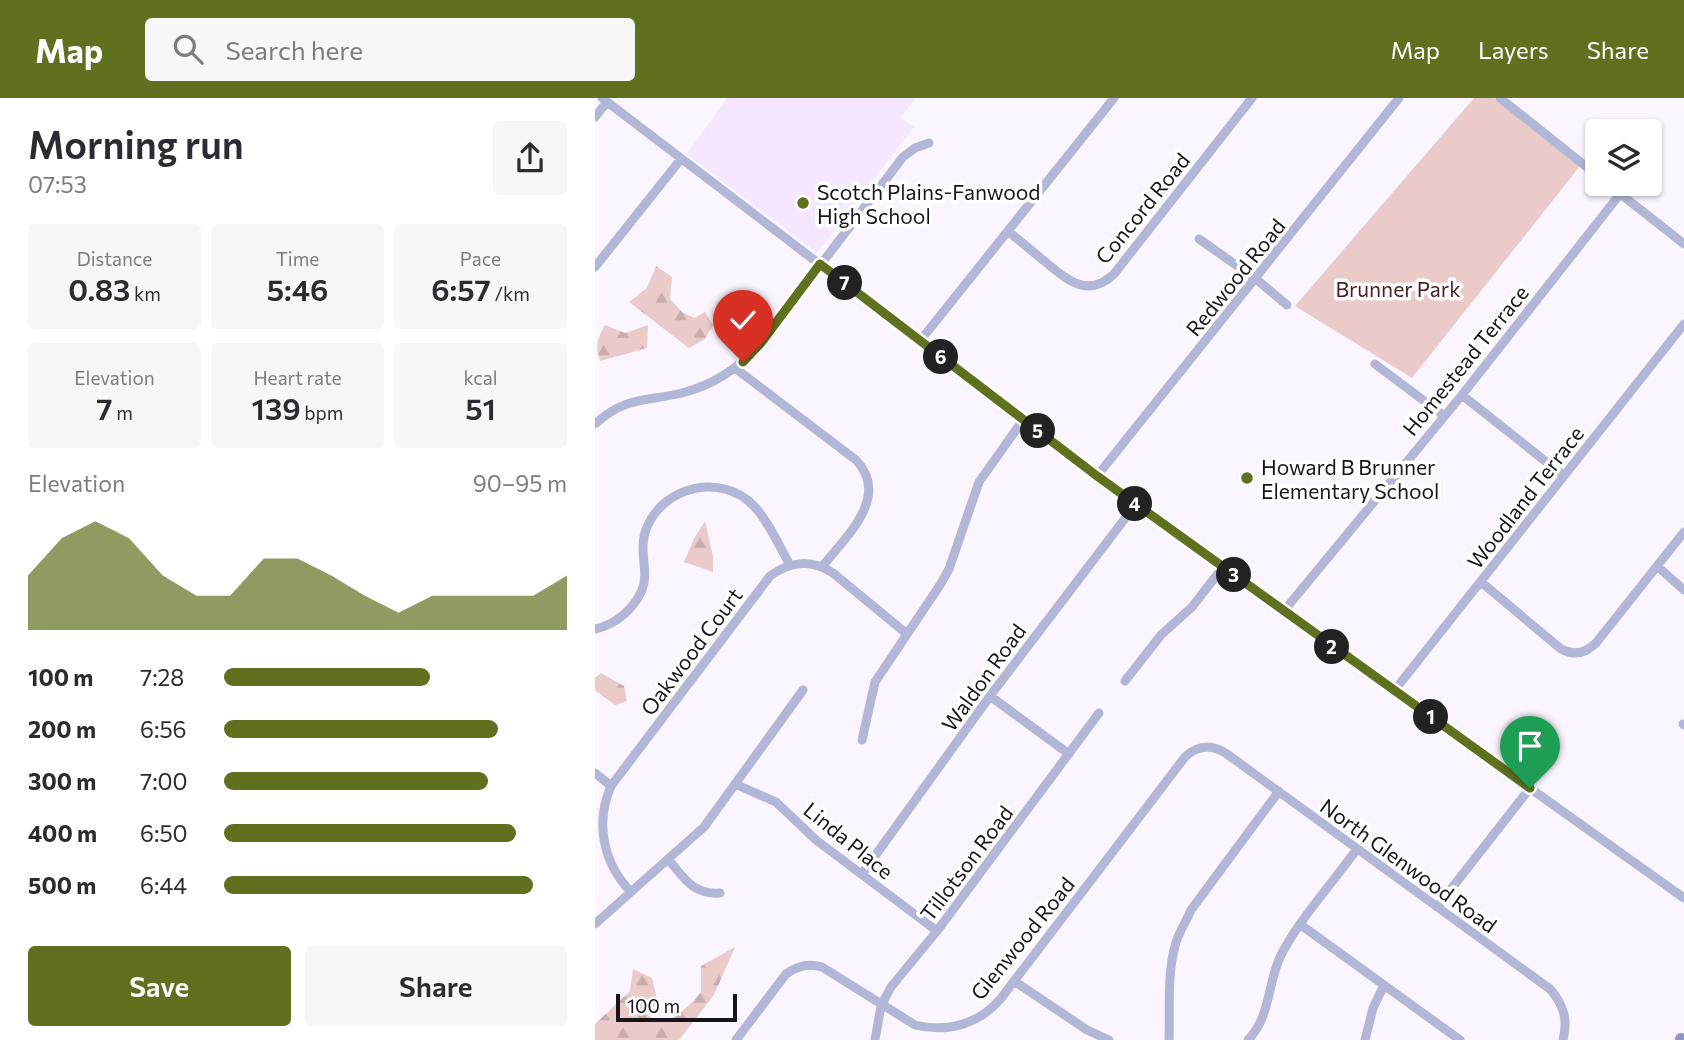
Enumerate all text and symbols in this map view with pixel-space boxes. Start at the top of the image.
search box [145,18,635,81]
text: Map [35,29,103,70]
icon: search [169,30,207,68]
text: Search here [225,34,363,65]
text: Map [1391,35,1440,64]
text: Layers [1478,35,1549,64]
text: Share [1587,35,1649,64]
map controls [1585,119,1662,196]
button: layers [1585,119,1662,196]
text: Morning run [28,120,244,167]
button: share [493,121,567,195]
street label: Concord Road [1090,148,1194,268]
text: 07:53 [28,170,87,198]
place label: Scotch Plains-Fanwood High School [817,179,1040,228]
marker: Scotch Plains-Fanwood High School [795,195,811,211]
street label: Redwood Road [1180,213,1290,341]
text: Distance [77,247,152,270]
text: Time [276,247,319,270]
text: Pace [460,247,501,270]
pin: 7 [827,266,863,300]
text: 0.83 [68,270,130,307]
text: 5:46 [267,270,328,307]
text: 6:57 [431,270,491,307]
text: 7 [839,271,850,294]
park label: Brunner Park [1335,276,1461,301]
street label: Homestead Terrace [1397,280,1533,440]
text: km [130,282,161,305]
text: /km [491,282,530,305]
pin [713,290,773,362]
icon: check [724,301,762,339]
pin: 6 [923,340,959,374]
text: 6 [935,345,946,368]
text: Elevation [74,366,155,389]
text: Heart rate [253,366,342,389]
text: kcal [463,366,498,389]
text: 7 [96,389,113,426]
text: 139 [252,389,301,426]
text: 51 [465,389,496,426]
text: m [113,401,133,424]
text: bpm [301,401,343,424]
pin: 5 [1021,414,1055,448]
text: 5 [1032,419,1043,442]
street label: Woodland Terrace [1462,421,1588,573]
place label: Howard B Brunner Elementary School [1261,454,1439,503]
text: Elevation [28,469,125,497]
text: 90–95 m [473,469,567,497]
marker: Howard B Brunner Elementary School [1239,470,1255,486]
pin: 4 [1117,486,1153,522]
text: 4 [1129,492,1140,515]
pin: 3 [1217,558,1251,592]
text: 3 [1228,563,1239,586]
street label: Oakwood Court [635,582,747,720]
street label: Waldon Road [936,619,1030,735]
pin: 2 [1315,630,1349,664]
text: 2 [1326,635,1337,658]
text: 100 m [28,663,93,691]
text: 7:28 [140,663,184,691]
pin: 1 [1413,700,1449,734]
text: 1 [1426,705,1435,728]
text: 200 m [28,715,96,743]
text: 6:56 [140,715,187,743]
pin [1500,716,1560,788]
icon: arrive [1511,727,1549,765]
text: 300 m [28,767,96,795]
text: 7:00 [140,767,188,795]
street label: North Glenwood Road [1316,793,1502,937]
street label: Linda Place [799,796,899,884]
street label: Tillotson Road [915,800,1017,926]
text: 400 m [28,819,97,847]
text: 6:50 [140,819,188,847]
text: 500 m [28,871,96,899]
text: 6:44 [140,871,187,899]
street label: Glenwood Road [965,872,1079,1004]
button: Save [28,946,291,1026]
button: Share [305,946,567,1026]
scale bar [616,991,737,1023]
text: 100 m [627,994,680,1017]

